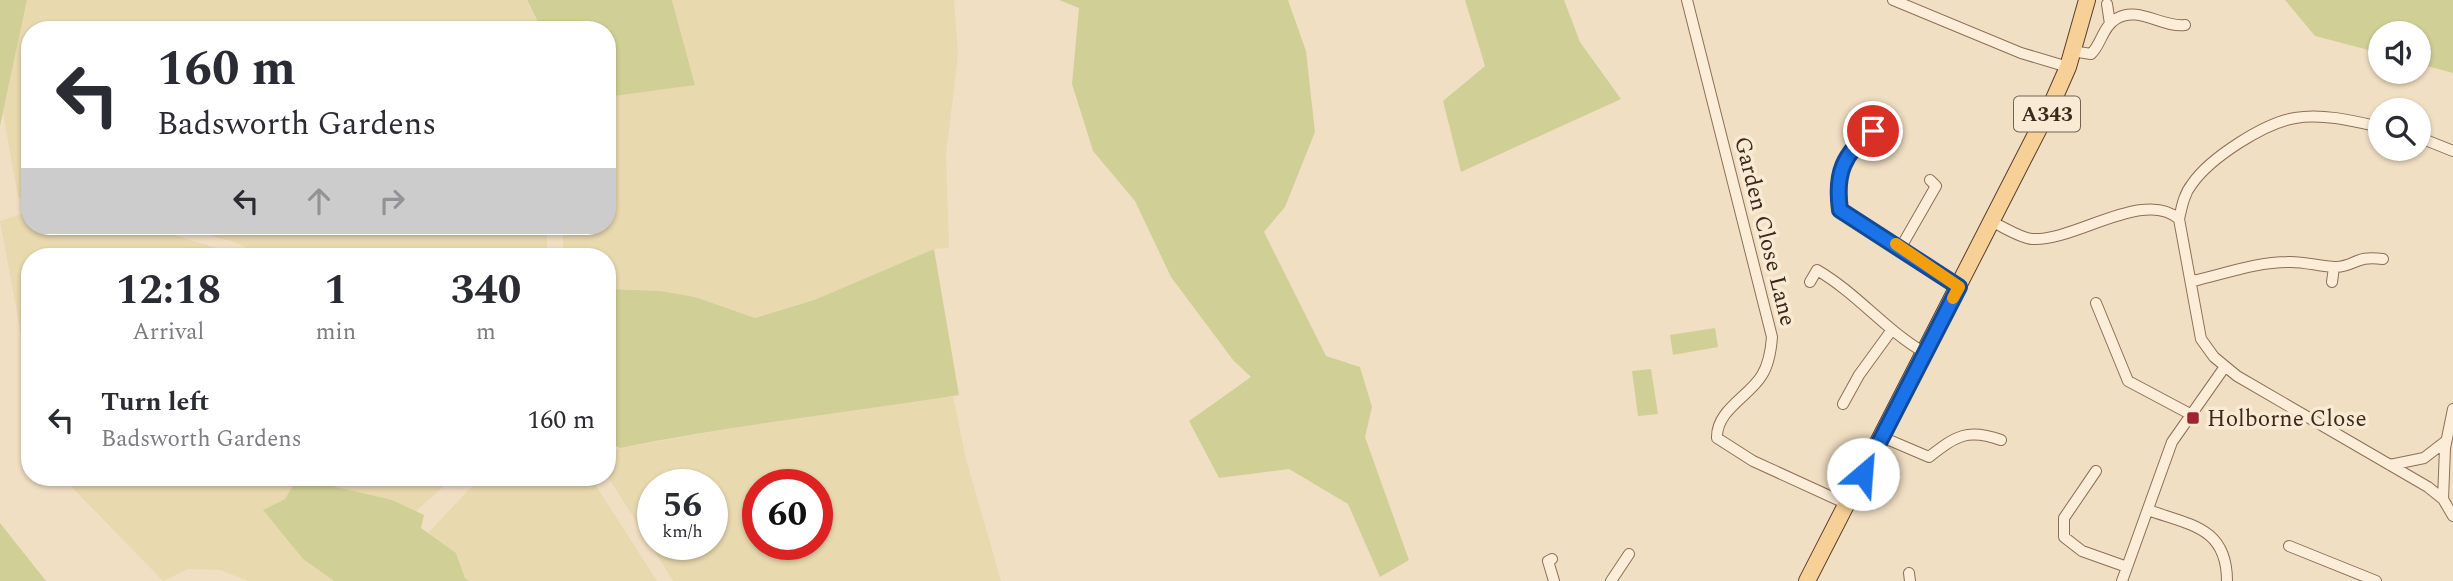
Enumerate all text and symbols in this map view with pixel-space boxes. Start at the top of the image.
map controls [2368,21,2431,161]
button: sound [2368,21,2431,84]
text: 160 m [157,32,296,107]
icon: left [42,49,133,140]
road number: A343 [2014,96,2080,132]
button: search [2368,98,2431,161]
text: Badsworth Gardens [157,100,436,149]
pin [1843,101,1903,161]
icon: arrive [1854,112,1892,150]
street label: Garden Close Lane [1724,133,1805,330]
icon: left [227,182,265,220]
icon: ahead [300,182,338,220]
icon: right [373,182,411,220]
text: 12:18 [116,259,221,322]
text: 1 [324,259,348,322]
text: 340 [451,259,521,322]
text: Arrival [133,315,204,350]
text: min [316,315,356,350]
text: m [476,315,496,350]
text: Turn left [101,382,209,422]
text: 160 m [527,400,595,440]
icon: left [42,401,80,439]
place label: Holborne Close [2207,402,2367,437]
marker: Holborne Close [2185,410,2201,426]
text: Badsworth Gardens [101,422,302,457]
position arrow [1826,437,1900,511]
speed limit sign: 60 [742,469,833,560]
text: 56 [663,479,702,532]
text: km/h [662,518,703,545]

